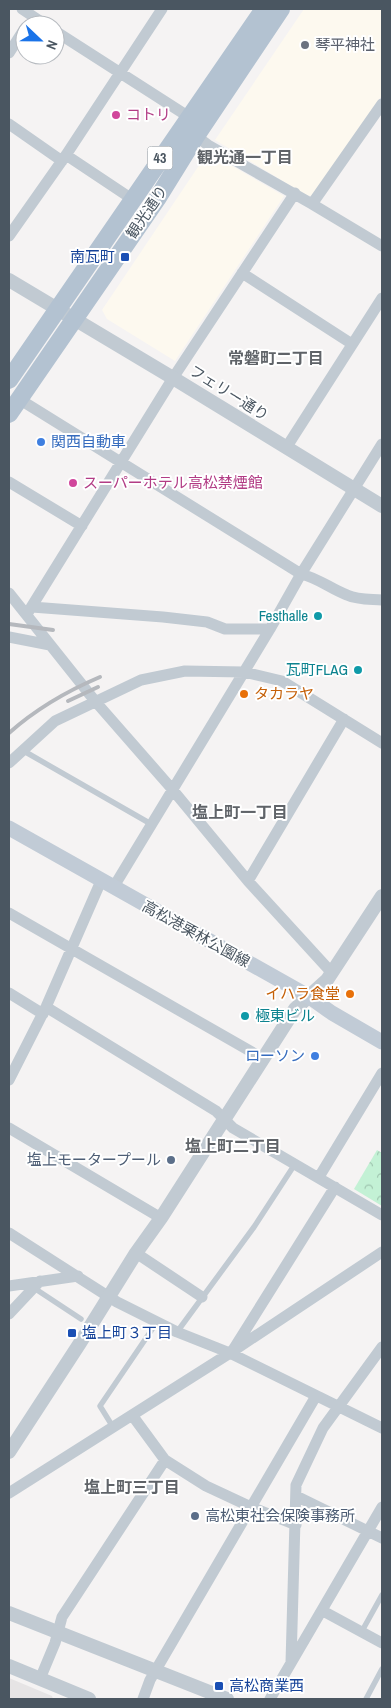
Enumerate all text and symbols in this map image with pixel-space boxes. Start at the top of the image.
north arrow [15,15,65,65]
place label: 琴平神社 [315,34,375,55]
text: N [42,38,62,52]
marker: 琴平神社 [299,39,311,51]
place label: コトリ [126,104,171,125]
marker: コトリ [110,109,122,121]
road number: 43 [148,146,172,170]
district label: 観光通一丁目 [197,146,293,168]
street label: 観光通り [121,181,172,242]
place label: 南瓦町 [70,246,115,267]
marker: 南瓦町 [119,251,131,263]
district label: 常磐町二丁目 [228,347,324,369]
street label: フェリー通り [186,360,273,425]
place label: 関西自動車 [51,431,126,452]
marker: 関西自動車 [35,436,47,448]
place label: スーパーホテル高松禁煙館 [83,472,263,493]
marker: スーパーホテル高松禁煙館 [67,477,79,489]
place label: Festhalle [259,605,308,626]
marker: Festhalle [312,610,324,622]
place label: 瓦町FLAG [286,659,348,680]
marker: 瓦町FLAG [352,664,364,676]
place label: タカラヤ [254,683,314,704]
marker: タカラヤ [238,688,250,700]
district label: 塩上町一丁目 [192,801,288,823]
street label: 高松港栗林公園線 [139,895,254,972]
place label: イハラ食堂 [265,983,340,1004]
marker: イハラ食堂 [344,988,356,1000]
place label: 極東ビル [255,1005,315,1026]
marker: 極東ビル [239,1010,251,1022]
place label: ローソン [245,1045,305,1066]
marker: ローソン [309,1050,321,1062]
district label: 塩上町二丁目 [185,1135,281,1157]
place label: 塩上モータープール [27,1149,161,1170]
marker: 塩上モータープール [165,1154,177,1166]
place label: 塩上町３丁目 [82,1322,172,1343]
marker: 塩上町３丁目 [66,1327,78,1339]
district label: 塩上町三丁目 [84,1476,180,1498]
place label: 高松東社会保険事務所 [205,1505,355,1526]
marker: 高松東社会保険事務所 [189,1510,201,1522]
place label: 高松商業西 [229,1675,304,1696]
marker: 高松商業西 [213,1680,225,1692]

